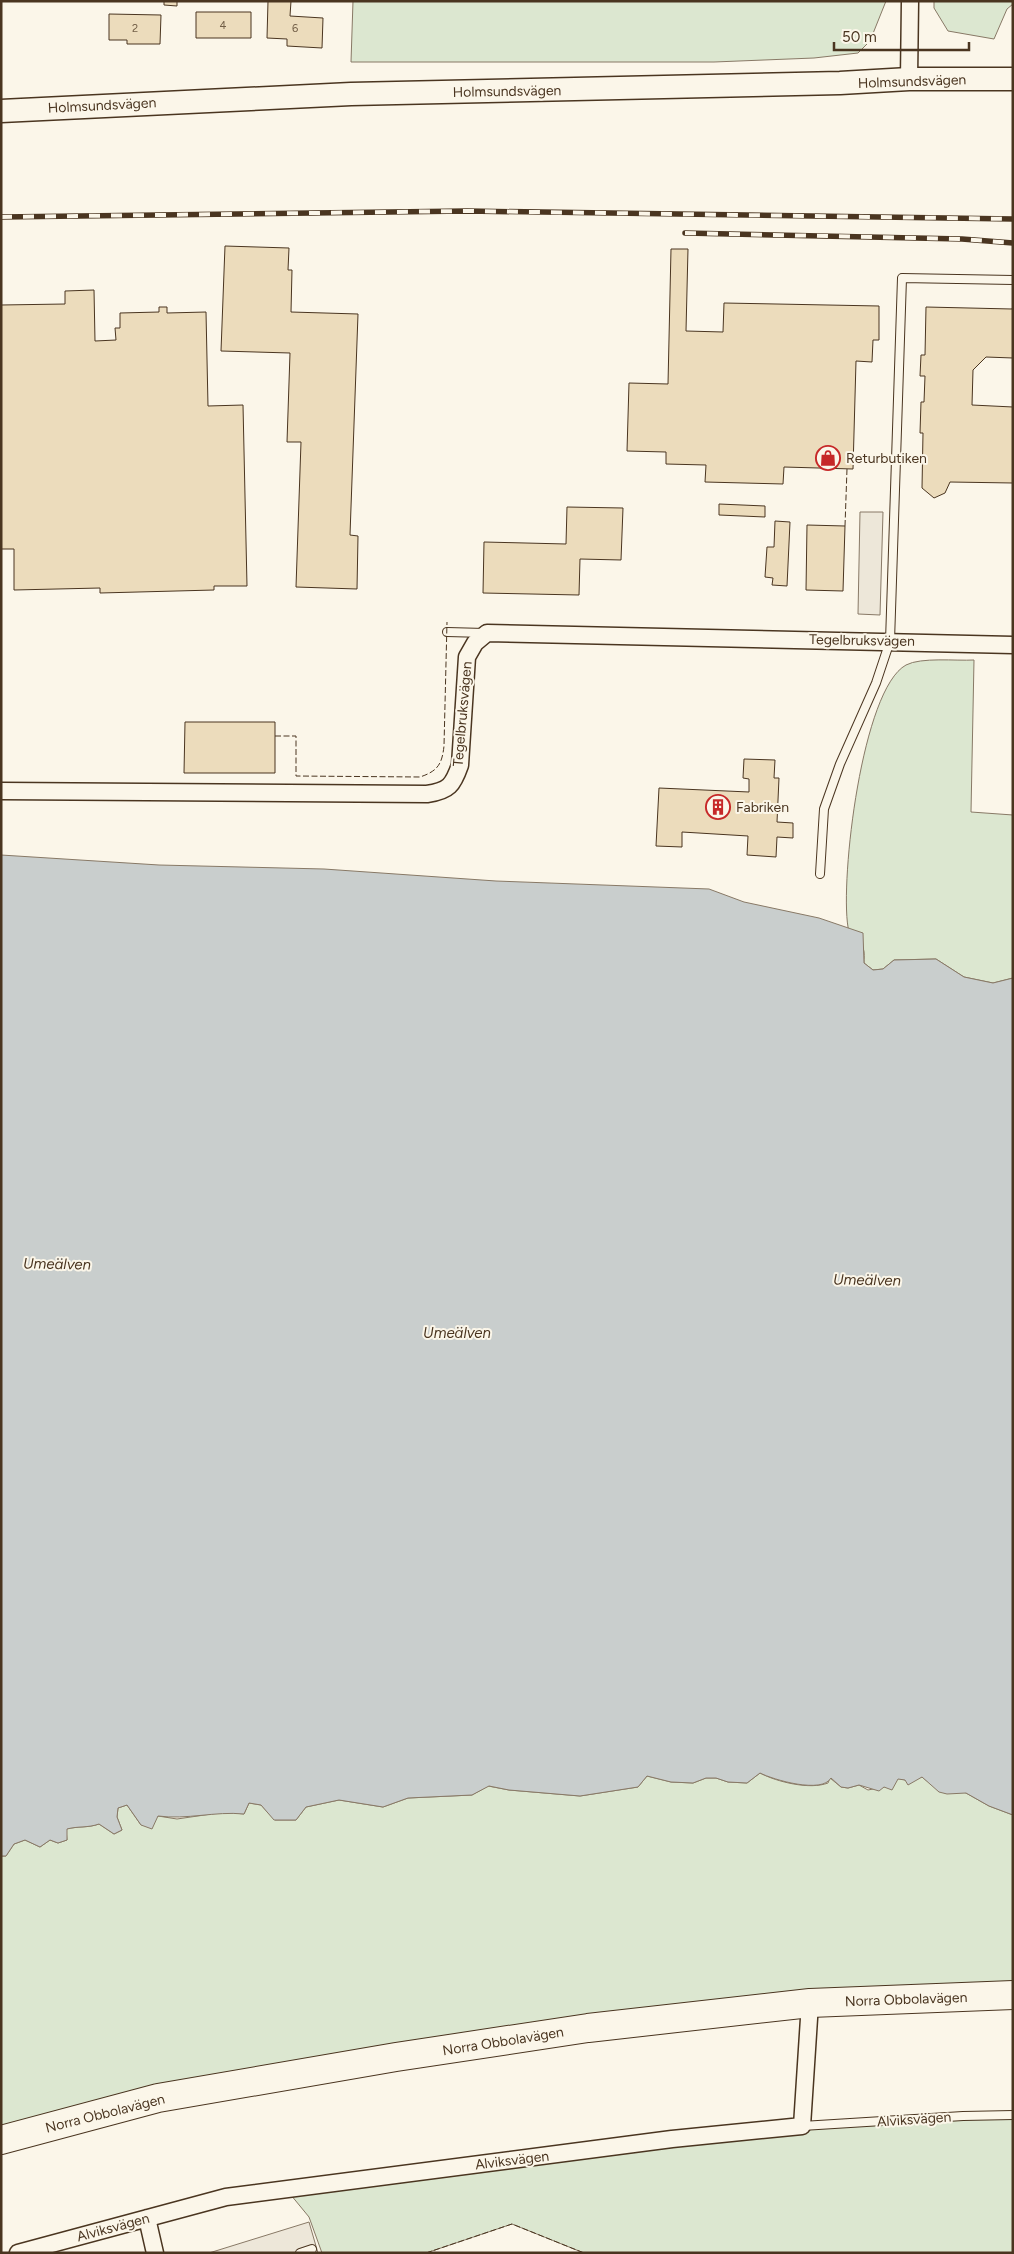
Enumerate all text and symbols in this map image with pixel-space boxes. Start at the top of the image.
house number: 4 [220,19,227,32]
scale bar [834,20,969,52]
house number: 2 [132,22,138,35]
house number: 6 [292,22,298,35]
text: 50 m [842,28,877,46]
street label: Holmsundsvägen [857,71,967,92]
street label: Holmsundsvägen [453,82,562,101]
street label: Holmsundsvägen [47,94,157,117]
shop icon: Returbutiken [815,445,841,471]
place label: Returbutiken [846,450,927,467]
street label: Tegelbruksvägen [809,631,915,650]
street label: Tegelbruksvägen [449,661,476,767]
building icon: Fabriken [705,794,731,820]
place label: Fabriken [736,799,789,816]
water label: Umeälven [23,1254,91,1274]
water label: Umeälven [833,1270,901,1290]
water label: Umeälven [423,1324,491,1342]
street label: Norra Obbolavägen [844,1989,968,2010]
street label: Norra Obbolavägen [441,2023,565,2059]
street label: Norra Obbolavägen [44,2090,167,2137]
street label: Alviksvägen [876,2108,952,2131]
street label: Alviksvägen [474,2147,550,2173]
street label: Alviksvägen [75,2210,151,2245]

